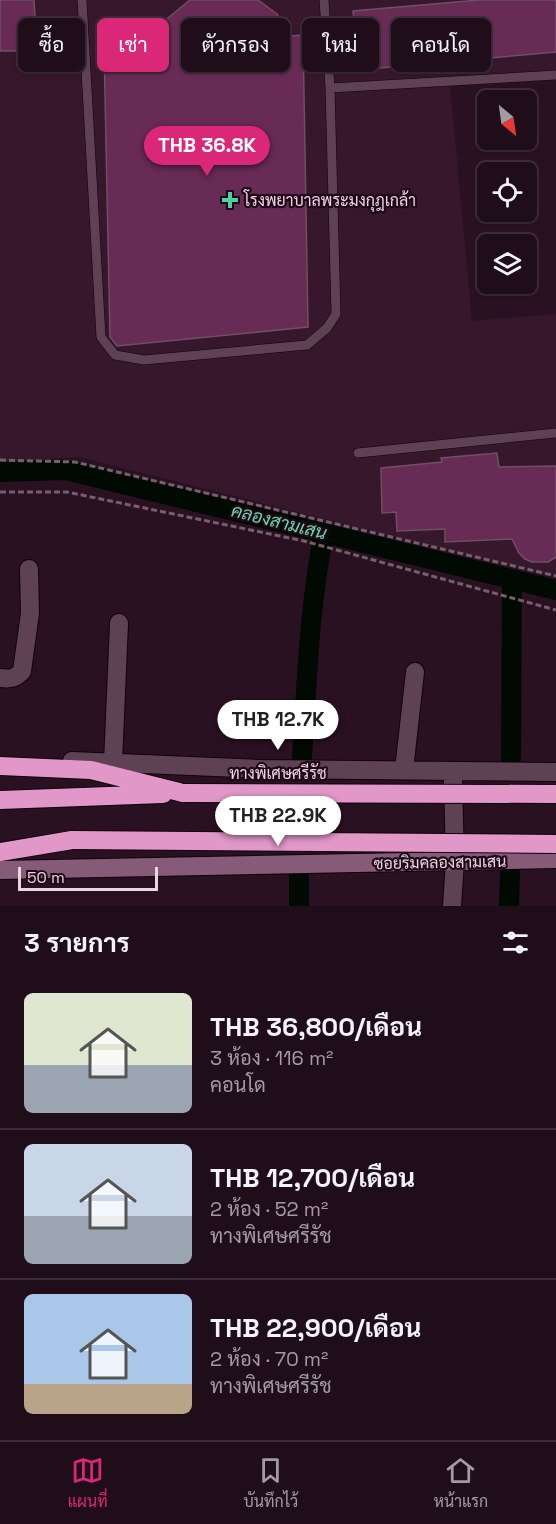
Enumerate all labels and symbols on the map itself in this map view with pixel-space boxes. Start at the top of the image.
north arrow [477,90,537,150]
pin: THB 36.8K [138,126,276,177]
place label: โรงพยาบาลพระมงกุฎเกล้า [243,189,416,212]
marker: โรงพยาบาลพระมงกุฎเกล้า [221,191,239,209]
water label: คลองสามเสน [229,499,330,545]
pin: THB 12.7K [209,700,347,751]
street label: ทางพิเศษศรีรัช [229,762,327,784]
pin: THB 22.9K [209,796,347,847]
street label: ซอยริมคลองสามเสน [373,851,507,874]
scale bar [18,864,158,892]

